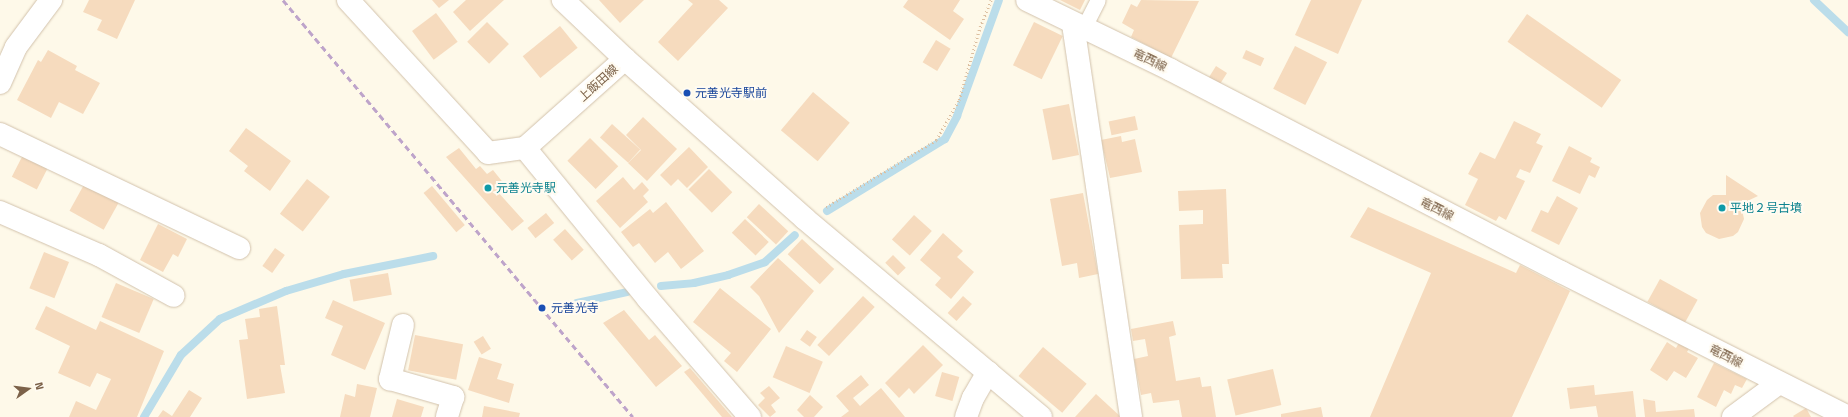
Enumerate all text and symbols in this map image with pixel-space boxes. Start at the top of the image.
street label: 竜西線 [1131,46,1169,74]
street label: 上飯田線 [575,62,621,104]
place label: 元善光寺駅前 [695,86,767,100]
marker: 元善光寺駅前 [682,88,692,98]
place label: 元善光寺駅 [496,181,556,195]
marker: 元善光寺駅 [483,183,493,193]
street label: 竜西線 [1418,194,1456,224]
place label: 平地２号古墳 [1730,201,1802,215]
marker: 平地２号古墳 [1717,203,1727,213]
place label: 元善光寺 [551,301,599,315]
marker: 元善光寺 [536,302,548,314]
street label: 竜西線 [1707,341,1745,371]
north arrow [8,369,48,409]
text: N [31,380,48,392]

